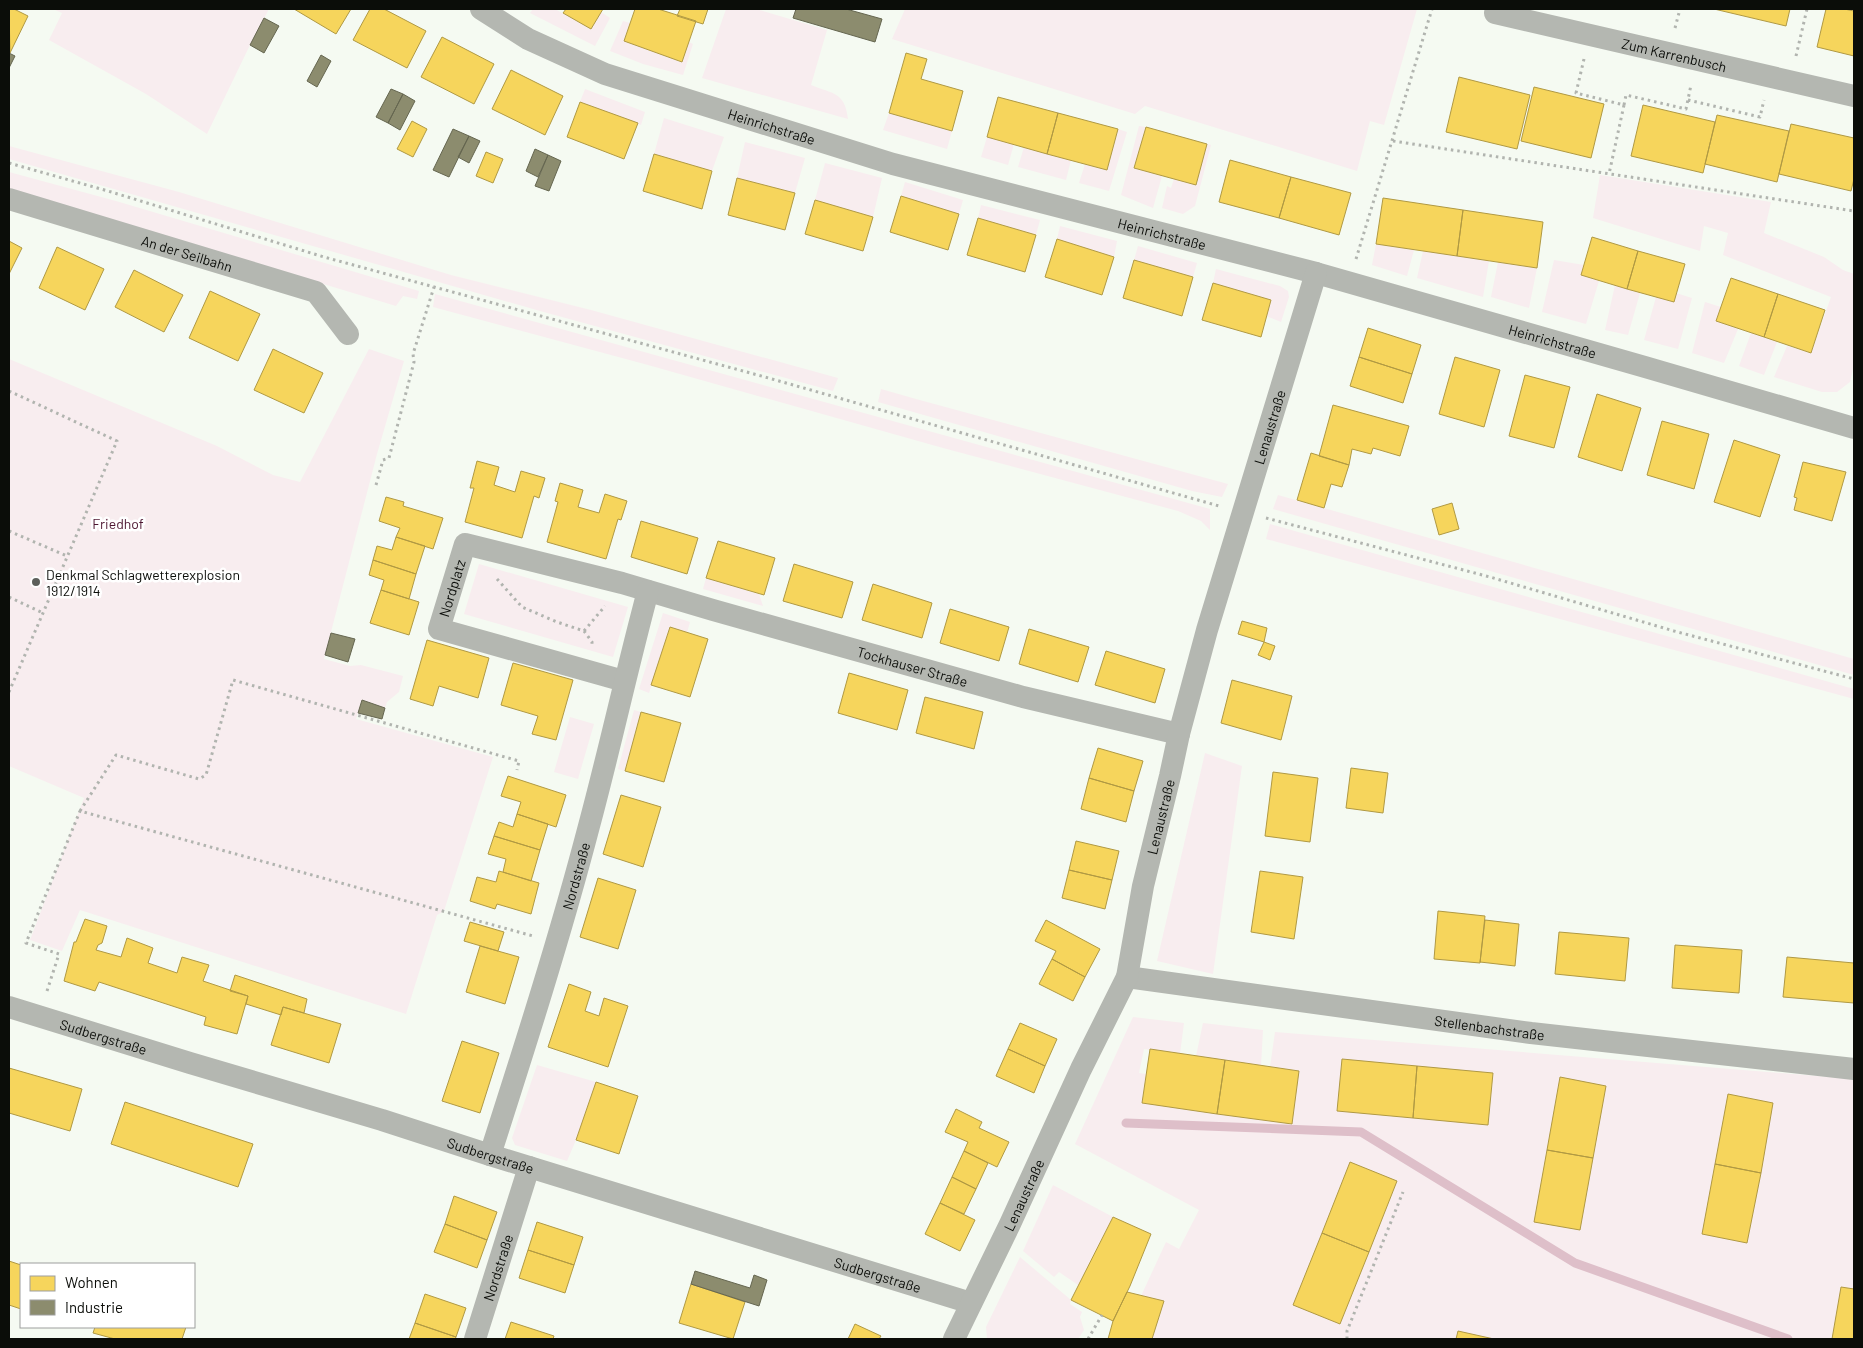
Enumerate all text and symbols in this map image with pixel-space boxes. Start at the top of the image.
street label: Zum Karrenbusch [1620,34,1728,75]
street label: Heinrichstraße [726,104,817,148]
street label: Heinrichstraße [1116,214,1208,253]
street label: An der Seilbahn [139,231,235,275]
street label: Heinrichstraße [1507,320,1599,361]
street label: Lenaustraße [1250,388,1288,466]
park label: Friedhof [92,515,144,532]
street label: Nordplatz [435,557,468,619]
place label: Denkmal Schlagwetterexplosion 1912/1914 [46,566,240,599]
marker: Denkmal Schlagwetterexplosion 1912/1914 [30,576,42,588]
street label: Tockhauser Straße [855,642,970,690]
street label: Lenaustraße [1143,777,1177,856]
street label: Nordstraße [558,840,593,911]
street label: Stellenbachstraße [1433,1011,1546,1043]
street label: Sudbergstraße [58,1015,149,1058]
street label: Sudbergstraße [445,1133,536,1177]
street label: Lenaustraße [1000,1156,1047,1233]
street label: Nordstraße [479,1232,516,1303]
street label: Sudbergstraße [832,1253,923,1296]
legend [20,1263,195,1328]
text: Wohnen [65,1273,118,1291]
text: Industrie [65,1298,123,1316]

